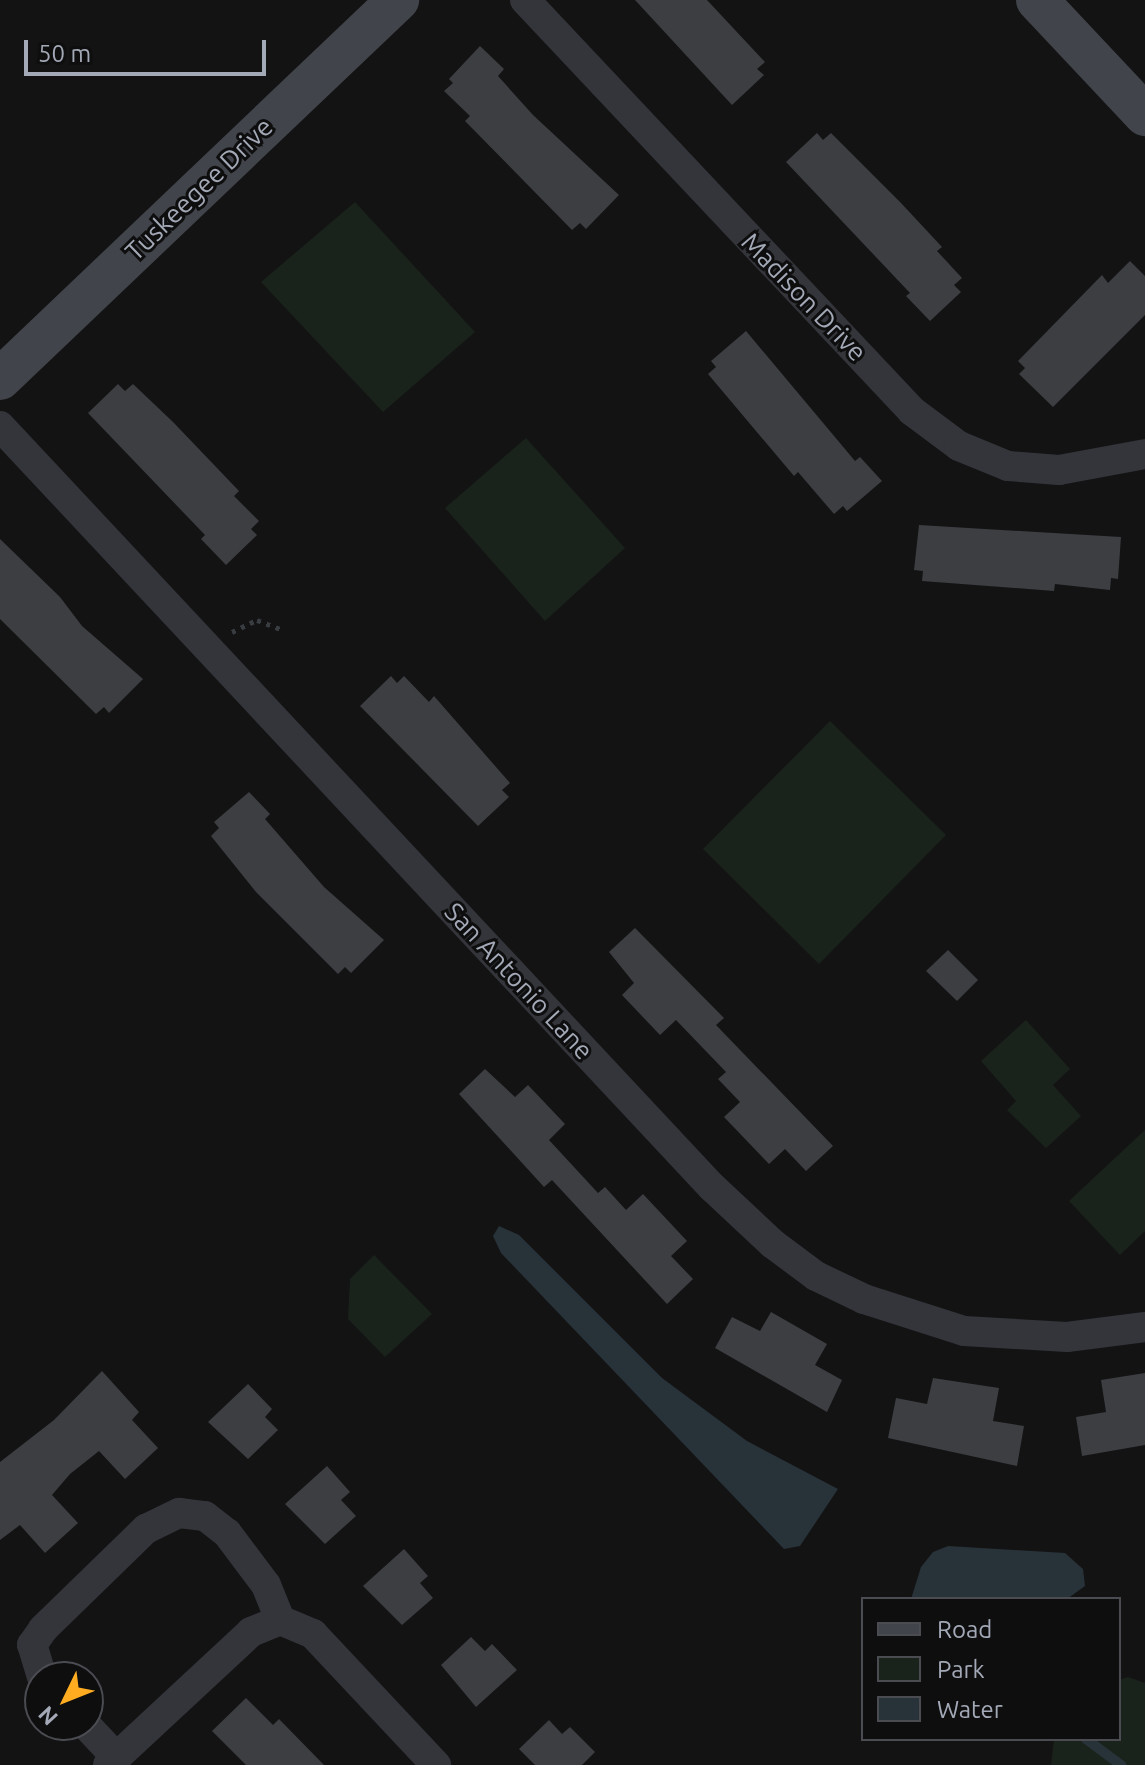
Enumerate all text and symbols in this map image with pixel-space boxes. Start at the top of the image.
scale bar [28,24,270,74]
text: 50 m [38,40,91,67]
street label: Tuskeegee Drive [119,111,279,267]
street label: Madison Drive [735,226,873,368]
street label: San Antonio Lane [438,896,600,1066]
legend [861,1597,1121,1741]
text: Road [937,1616,992,1643]
text: Park [937,1656,985,1683]
north arrow [24,1661,104,1741]
text: Water [937,1696,1003,1723]
text: N [33,1702,62,1731]

